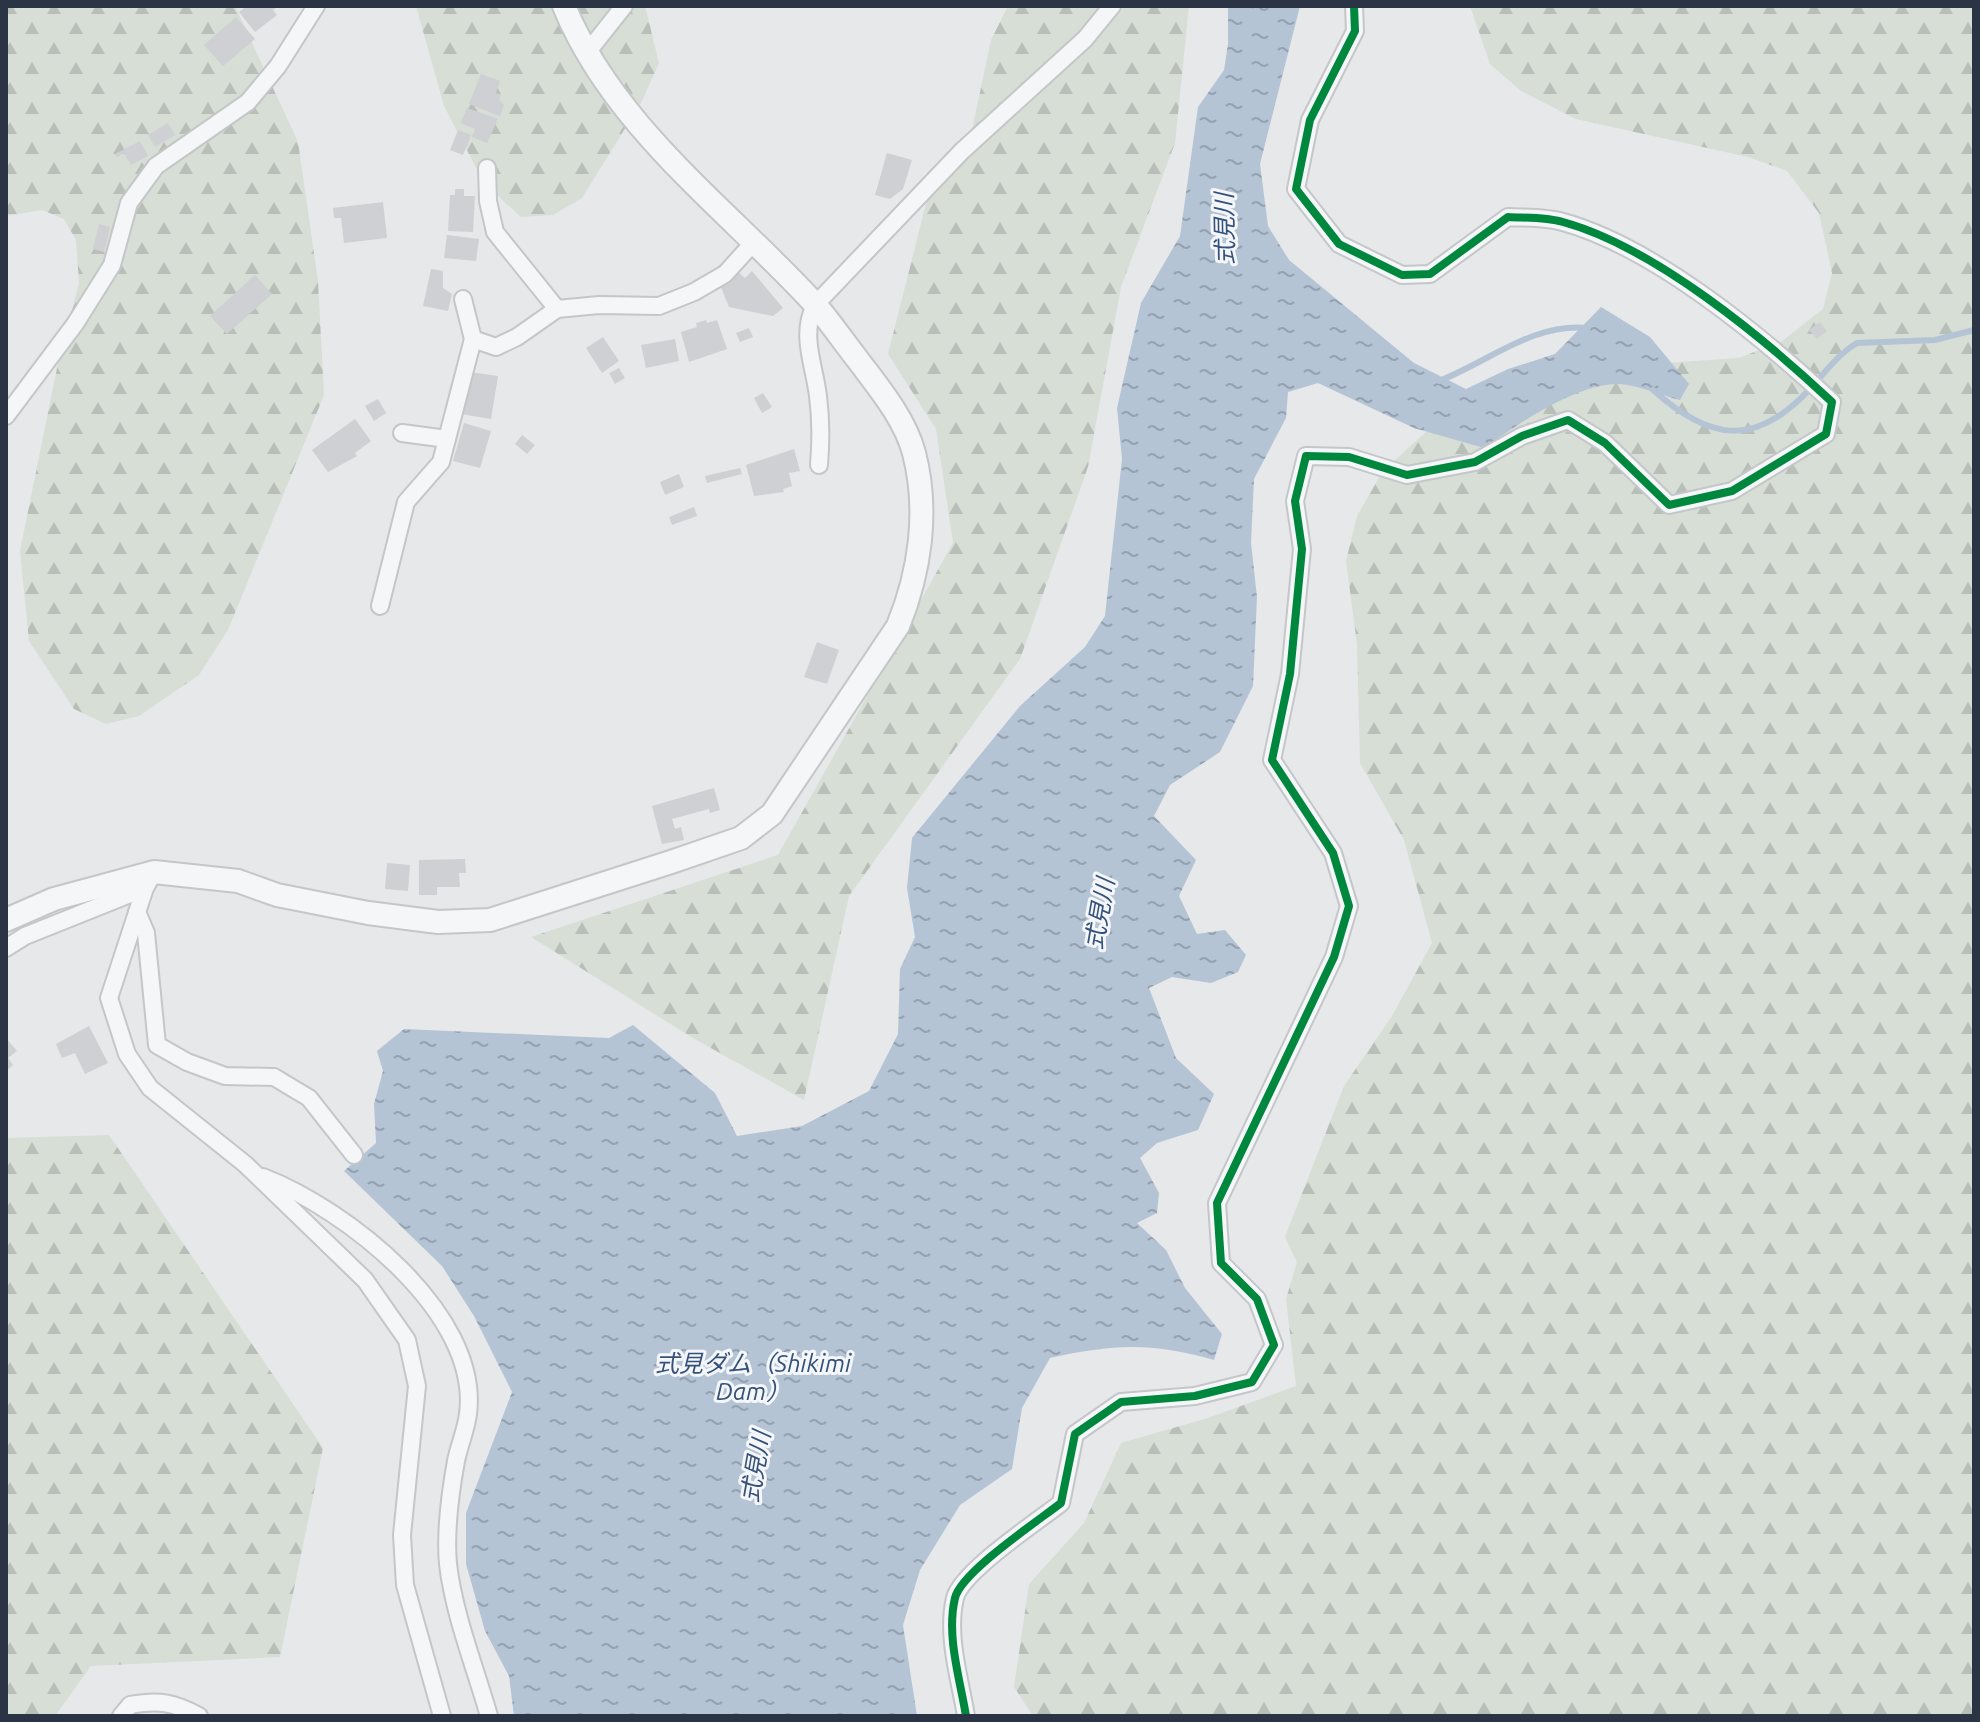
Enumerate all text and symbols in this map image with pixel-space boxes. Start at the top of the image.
water label: 式見川 [1210,190,1239,265]
water label: 式見川 [1080,873,1120,952]
water label: 式見ダム（Shikimi Dam） [655,1350,852,1405]
water label: 式見川 [736,1426,776,1505]

